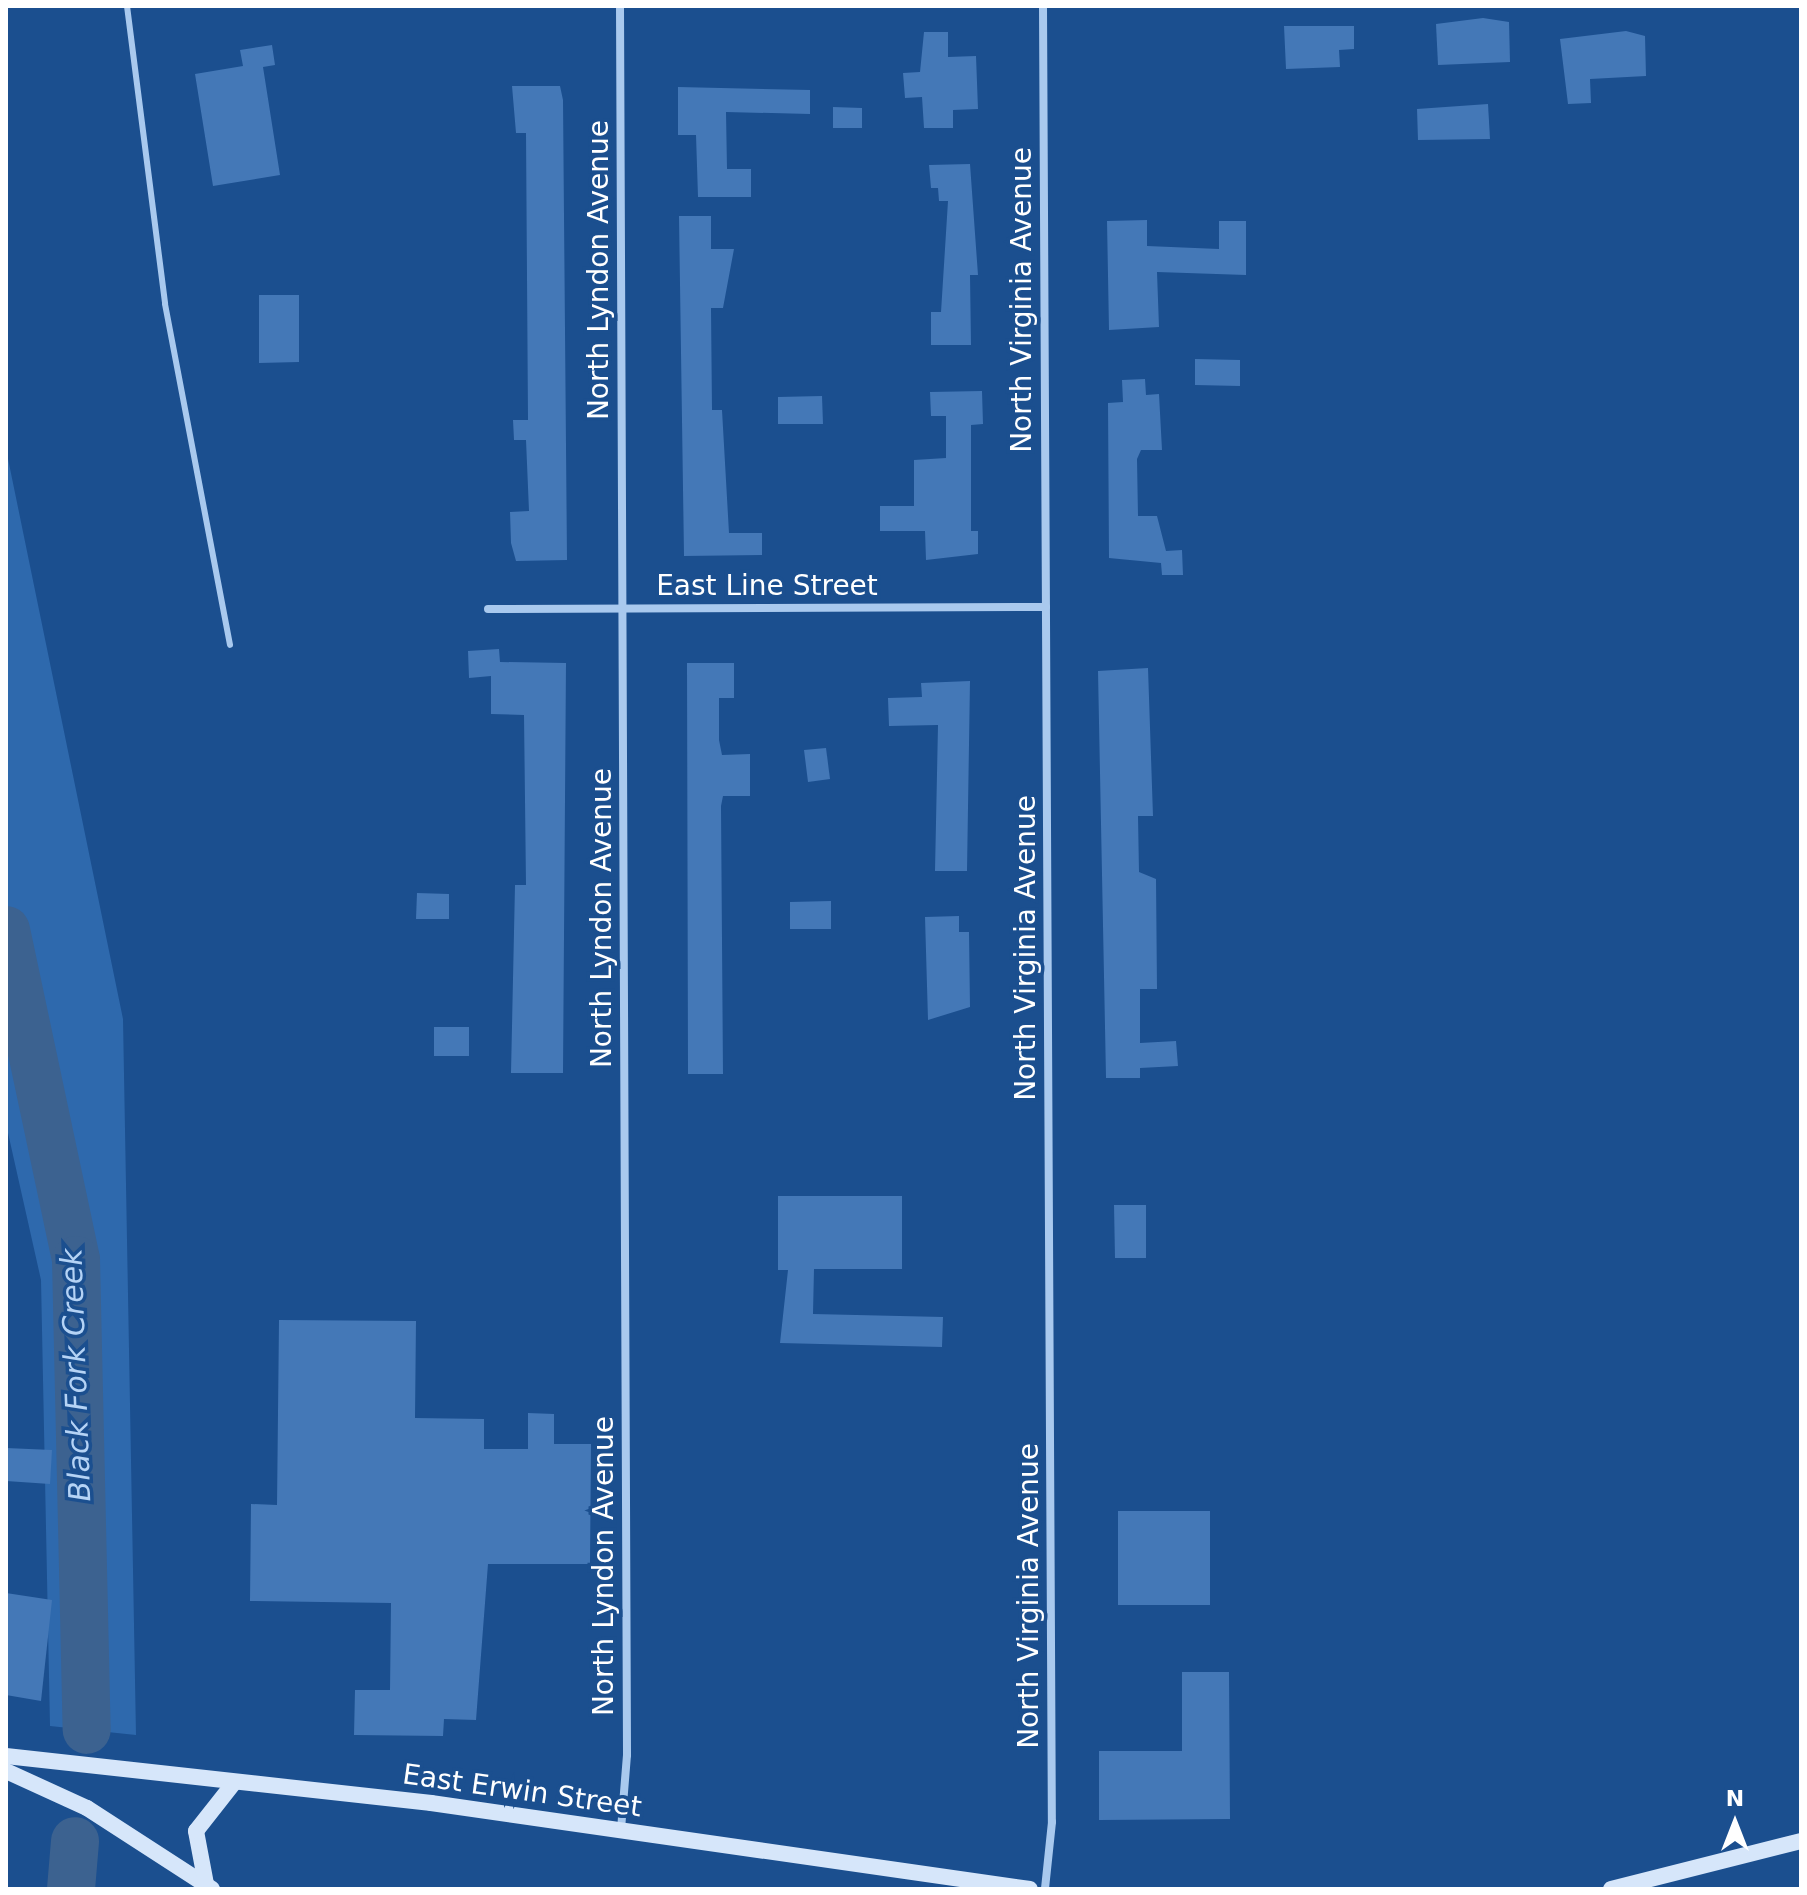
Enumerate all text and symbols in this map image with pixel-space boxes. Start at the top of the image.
street label: North Lyndon Avenue [582,120,616,420]
street label: North Virginia Avenue [1005,147,1039,453]
street label: East Line Street [656,569,878,603]
street label: North Lyndon Avenue [585,768,619,1068]
street label: North Virginia Avenue [1009,795,1043,1101]
water label: Black Fork Creek [54,1248,98,1502]
street label: North Lyndon Avenue [587,1416,621,1716]
street label: North Virginia Avenue [1012,1443,1046,1749]
street label: East Erwin Street [400,1758,644,1824]
north arrow [1695,1783,1775,1863]
text: N [1726,1786,1744,1811]

